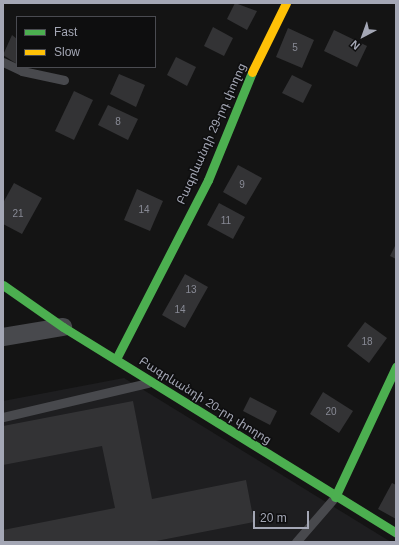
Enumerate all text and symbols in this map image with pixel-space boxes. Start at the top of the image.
legend [16,16,156,68]
north arrow [343,16,383,56]
text: Fast [54,25,77,39]
text: N [348,38,362,52]
house number: 5 [292,42,298,54]
text: Slow [54,45,80,59]
street label: Բագրևանդի 29-րդ փողոց [174,61,250,207]
house number: 8 [115,116,121,128]
house number: 9 [239,179,245,191]
house number: 14 [138,204,150,216]
house number: 21 [12,208,24,220]
house number: 11 [221,215,231,227]
house number: 13 [185,284,197,296]
house number: 14 [174,304,186,316]
house number: 18 [361,336,373,348]
street label: Բագրևանդի 20-րդ փողոց [136,354,274,448]
house number: 20 [325,406,337,418]
scale bar [255,503,311,529]
text: 20 m [260,511,287,525]

